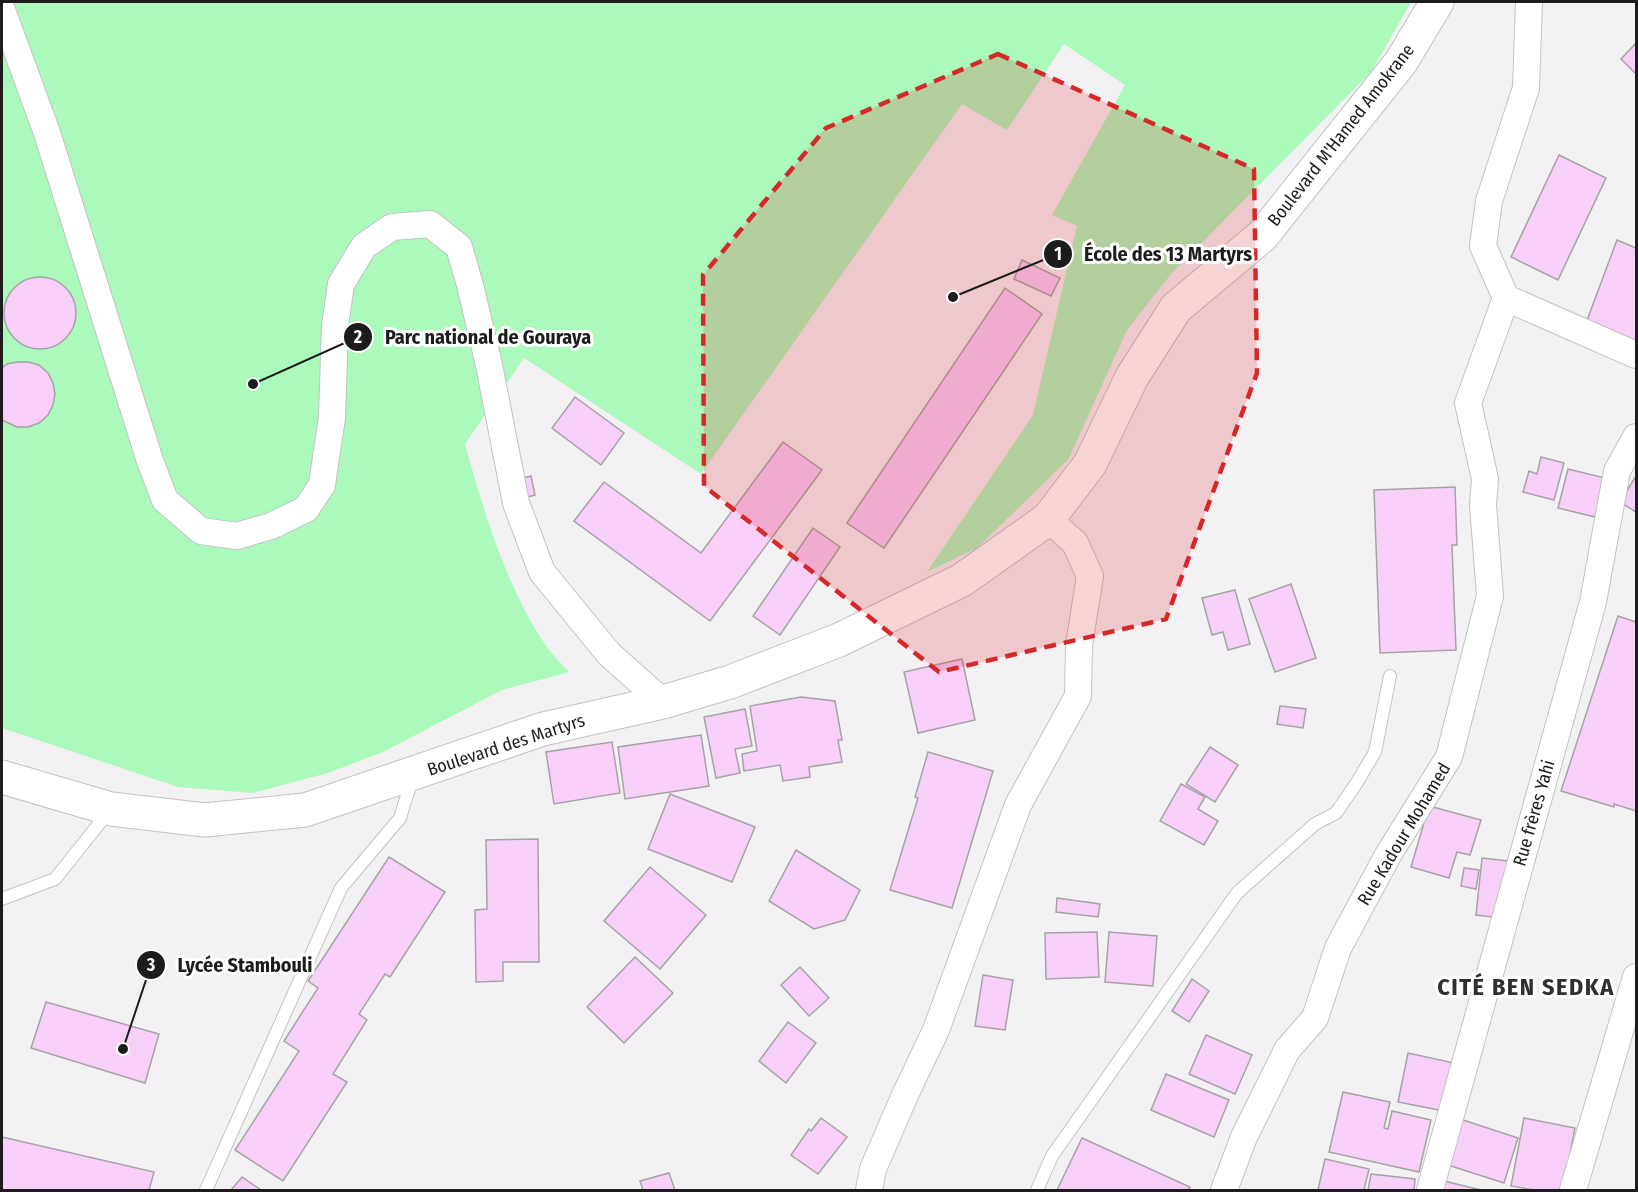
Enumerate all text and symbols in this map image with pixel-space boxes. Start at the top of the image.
street label: Boulevard M'Hamed Amokrane [1263,39,1419,231]
callout: École des 13 Martyrs [1043,235,1264,273]
text: École des 13 Martyrs [1084,241,1252,266]
text: 1 [1054,243,1062,265]
callout: Parc national de Gouraya [343,318,603,356]
text: Parc national de Gouraya [385,325,591,349]
text: 2 [353,326,362,348]
street label: Boulevard des Martyrs [424,709,588,781]
street label: Rue frères Yahi [1508,757,1560,869]
street label: Rue Kadour Mohamed [1353,759,1455,909]
callout: Lycée Stambouli [136,946,325,984]
text: Lycée Stambouli [178,953,312,977]
text: 3 [146,954,156,976]
district label: CITÉ BEN SEDKA [1437,972,1615,1001]

